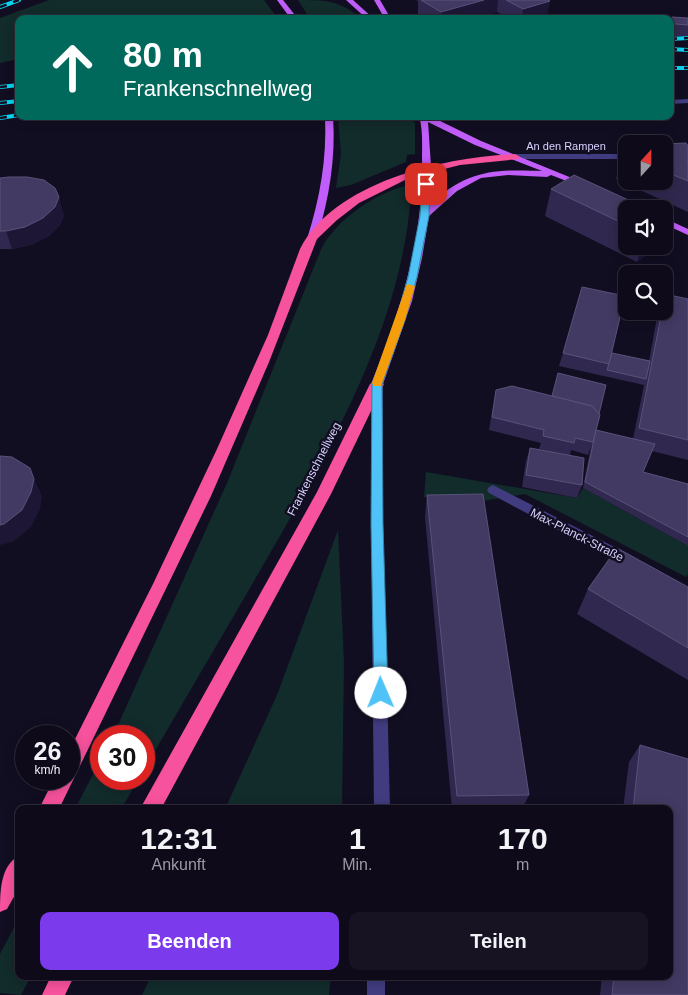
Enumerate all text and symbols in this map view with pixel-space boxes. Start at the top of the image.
icon: ahead [40,35,105,100]
text: 80 m [123,35,203,74]
text: Frankenschnellweg [123,76,313,101]
north arrow [618,135,672,190]
map controls [618,135,673,320]
street label: An den Rampen [526,140,606,152]
pin [405,163,447,205]
icon: arrive [412,170,440,198]
button: sound [618,200,673,255]
button: search [618,265,673,320]
street label: Frankenschnellweg [284,420,344,518]
street label: Max-Planck-Straße [528,505,626,565]
position arrow [354,666,406,718]
speed limit sign: 30 [90,725,155,790]
text: 26 [34,737,61,765]
text: km/h [34,763,61,777]
text: 12:31 [140,822,217,855]
text: 1 [349,822,366,855]
text: 170 [498,822,548,855]
text: Ankunft [151,856,206,873]
text: Min. [342,856,372,873]
text: m [516,856,529,873]
button: Beenden [40,912,339,970]
button: Teilen [349,912,648,970]

